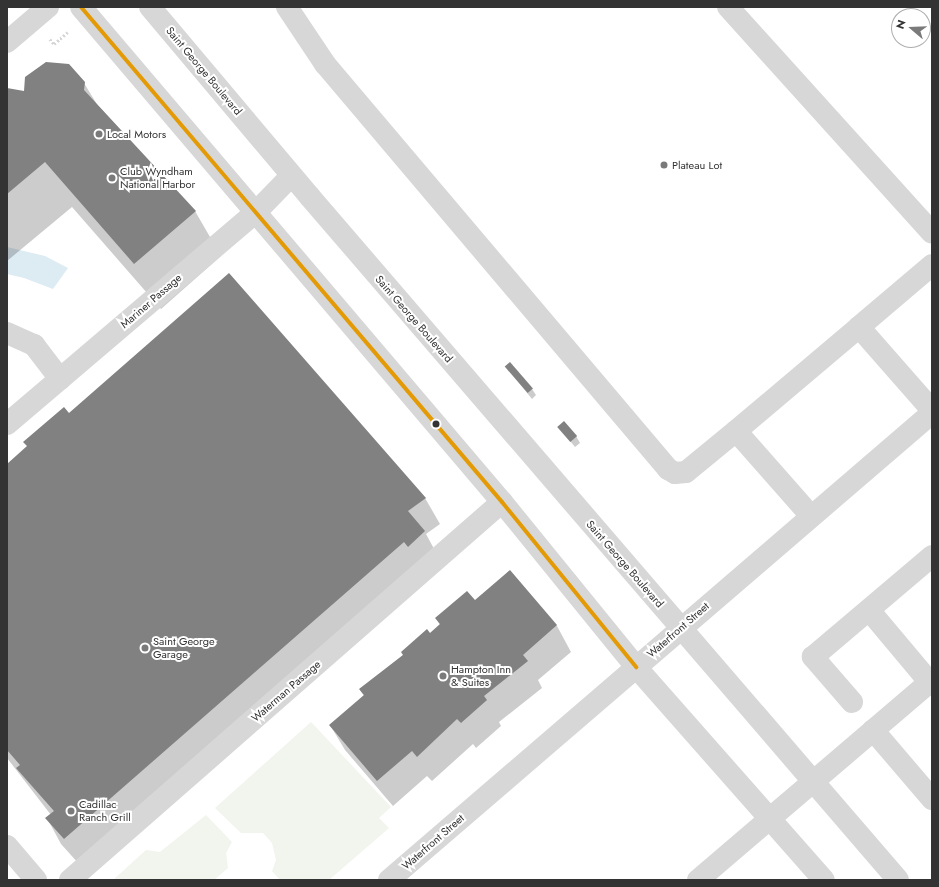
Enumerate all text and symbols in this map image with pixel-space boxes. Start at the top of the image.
north arrow [891,8,931,48]
text: N [892,18,910,31]
street label: Saint George Boulevard [163,24,245,118]
place label: Local Motors [107,127,166,141]
marker: Local Motors [94,129,104,139]
place label: Plateau Lot [672,158,722,172]
marker: Plateau Lot [659,160,669,170]
place label: Club Wyndham National Harbor [120,165,195,191]
marker: Club Wyndham National Harbor [107,173,117,183]
street label: Mariner Passage [118,271,184,331]
street label: Saint George Boulevard [373,273,455,365]
unlabelled marker [431,419,441,429]
street label: Saint George Boulevard [584,518,666,610]
street label: Waterfront Street [644,599,712,661]
place label: Saint George Garage [153,635,215,661]
marker: Saint George Garage [140,643,150,653]
street label: Waterman Passage [249,657,323,725]
place label: Hampton Inn & Suites [451,663,511,689]
marker: Hampton Inn & Suites [438,671,448,681]
place label: Cadillac Ranch Grill [79,798,131,824]
marker: Cadillac Ranch Grill [66,806,76,816]
street label: Waterfront Street [399,811,467,873]

